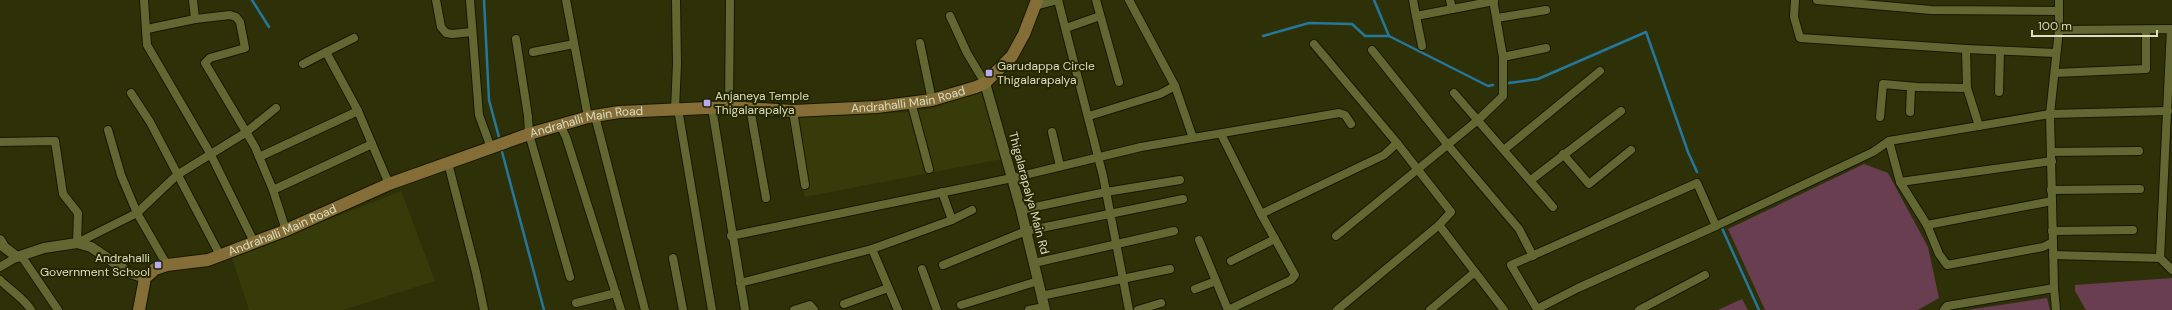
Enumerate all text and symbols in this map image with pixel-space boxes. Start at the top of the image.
scale bar [2032,12,2157,38]
text: 100 m [2038,18,2072,34]
place label: Garudappa Circle Thigalarapalya [997,58,1095,88]
marker: Garudappa Circle Thigalarapalya [984,68,994,78]
street label: Andrahalli Main Road [851,83,967,116]
place label: Anjaneya Temple Thigalarapalya [715,88,809,118]
marker: Anjaneya Temple Thigalarapalya [702,98,712,108]
street label: Andrahalli Main Road [528,103,643,141]
street label: Thigalarapalya Main Rd [1005,130,1053,256]
street label: Andrahalli Main Road [226,201,339,260]
place label: Andrahalli Government School [40,250,150,280]
marker: Andrahalli Government School [153,260,163,270]

